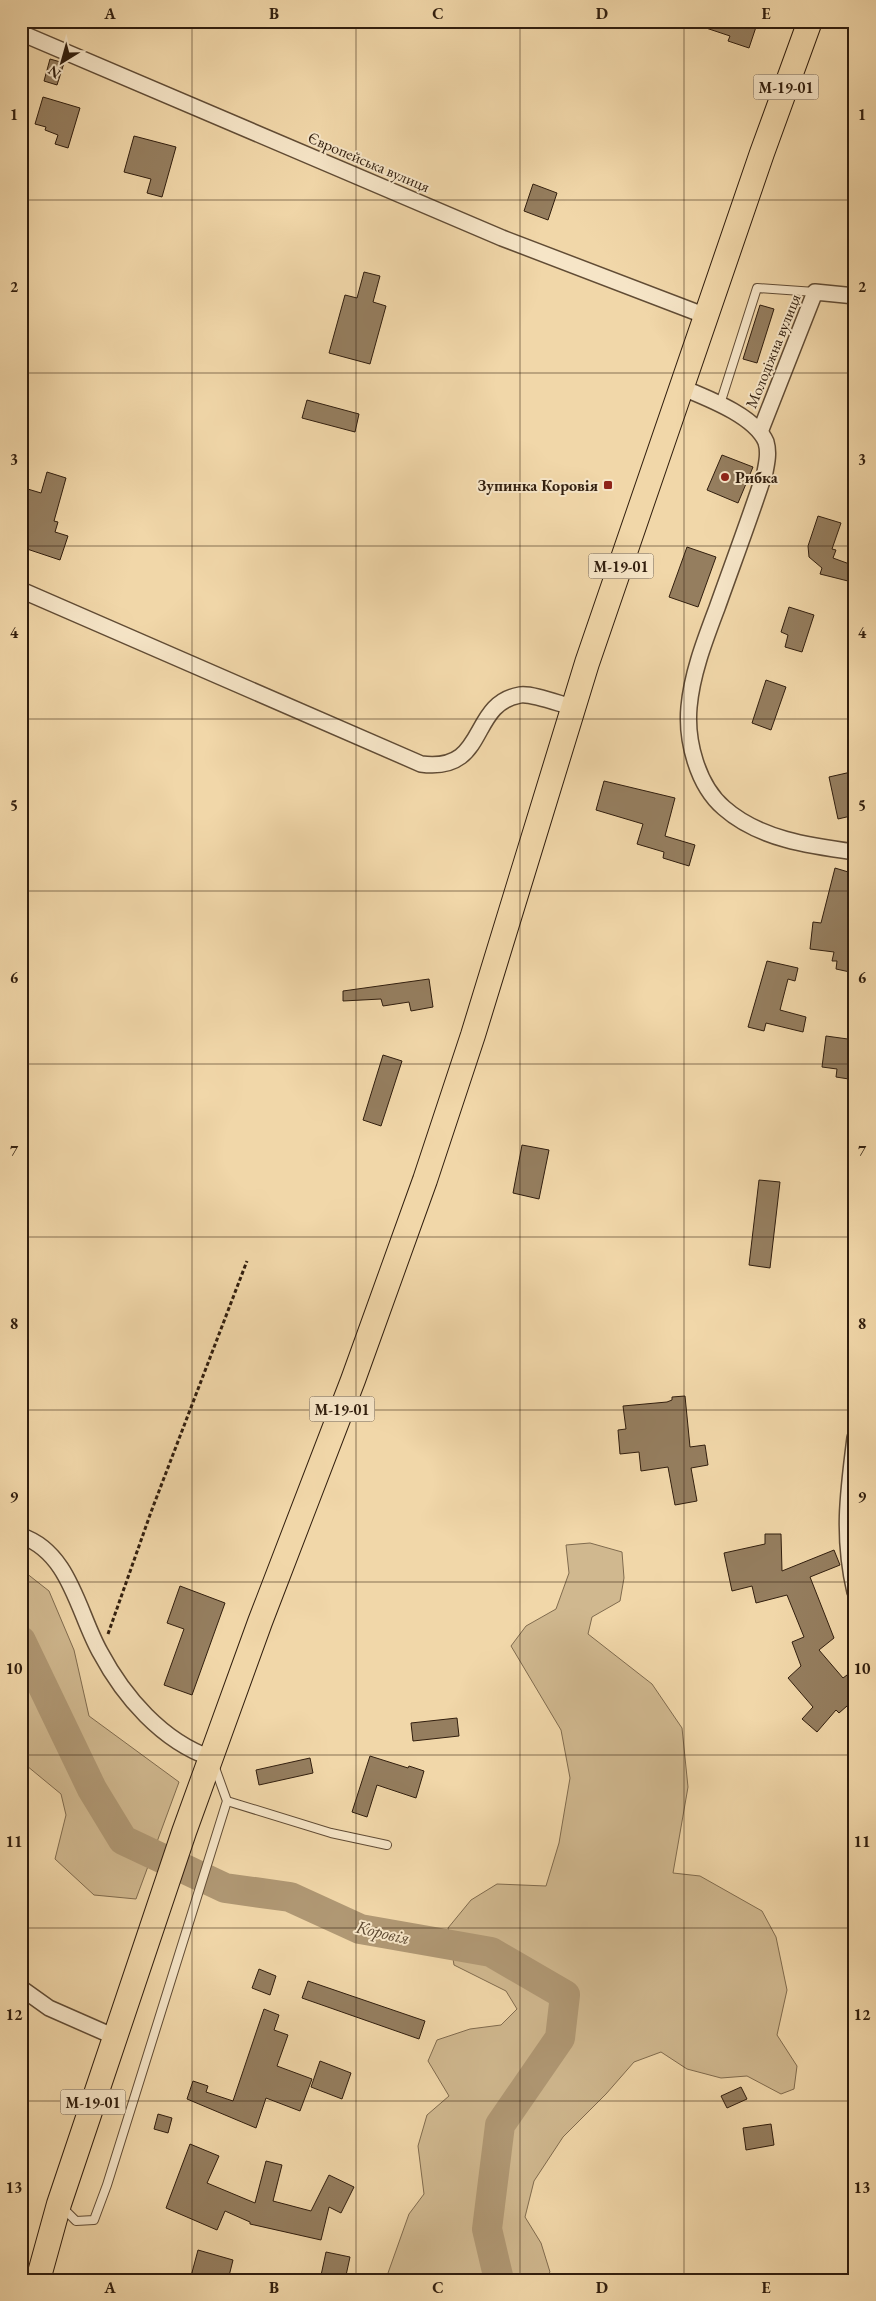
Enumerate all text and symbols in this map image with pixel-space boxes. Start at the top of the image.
text: A [103,3,116,24]
text: B [269,3,279,24]
text: C [432,3,444,24]
text: D [596,3,608,24]
text: E [761,3,771,24]
north arrow [38,38,88,88]
text: N [44,61,64,83]
road number: М-19-01 [754,74,818,100]
text: 1 [10,104,18,125]
text: 1 [858,104,866,125]
street label: Європейська вулиця [305,127,433,197]
text: 2 [10,276,19,297]
text: 2 [858,276,867,297]
street label: Молодіжна вулиця [740,291,806,411]
text: 3 [10,449,18,470]
text: 3 [858,449,866,470]
place label: Рибка [735,467,779,488]
marker: Рибка [719,471,731,483]
place label: Зупинка Коровія [477,475,598,496]
marker: Зупинка Коровія [602,479,614,491]
road number: М-19-01 [588,554,654,578]
text: 4 [10,622,19,643]
text: 4 [858,622,867,643]
text: 5 [10,795,18,816]
text: 5 [858,795,866,816]
text: 6 [10,967,19,988]
text: 6 [858,967,867,988]
text: 7 [10,1140,19,1161]
text: 7 [858,1140,867,1161]
text: 8 [10,1313,18,1334]
text: 8 [858,1313,866,1334]
road number: М-19-01 [310,1396,374,1422]
text: 9 [10,1486,19,1507]
text: 9 [858,1486,867,1507]
text: 10 [6,1658,23,1679]
text: 10 [854,1658,871,1679]
text: 11 [6,1831,22,1852]
text: 11 [854,1831,870,1852]
water label: Коровія [353,1914,412,1950]
text: 12 [6,2004,23,2025]
text: 12 [854,2004,871,2025]
road number: М-19-01 [61,2090,126,2114]
text: 13 [6,2177,22,2198]
text: 13 [854,2177,870,2198]
text: A [103,2277,116,2298]
text: B [269,2277,279,2298]
text: C [432,2277,444,2298]
text: D [596,2277,608,2298]
text: E [761,2277,771,2298]

